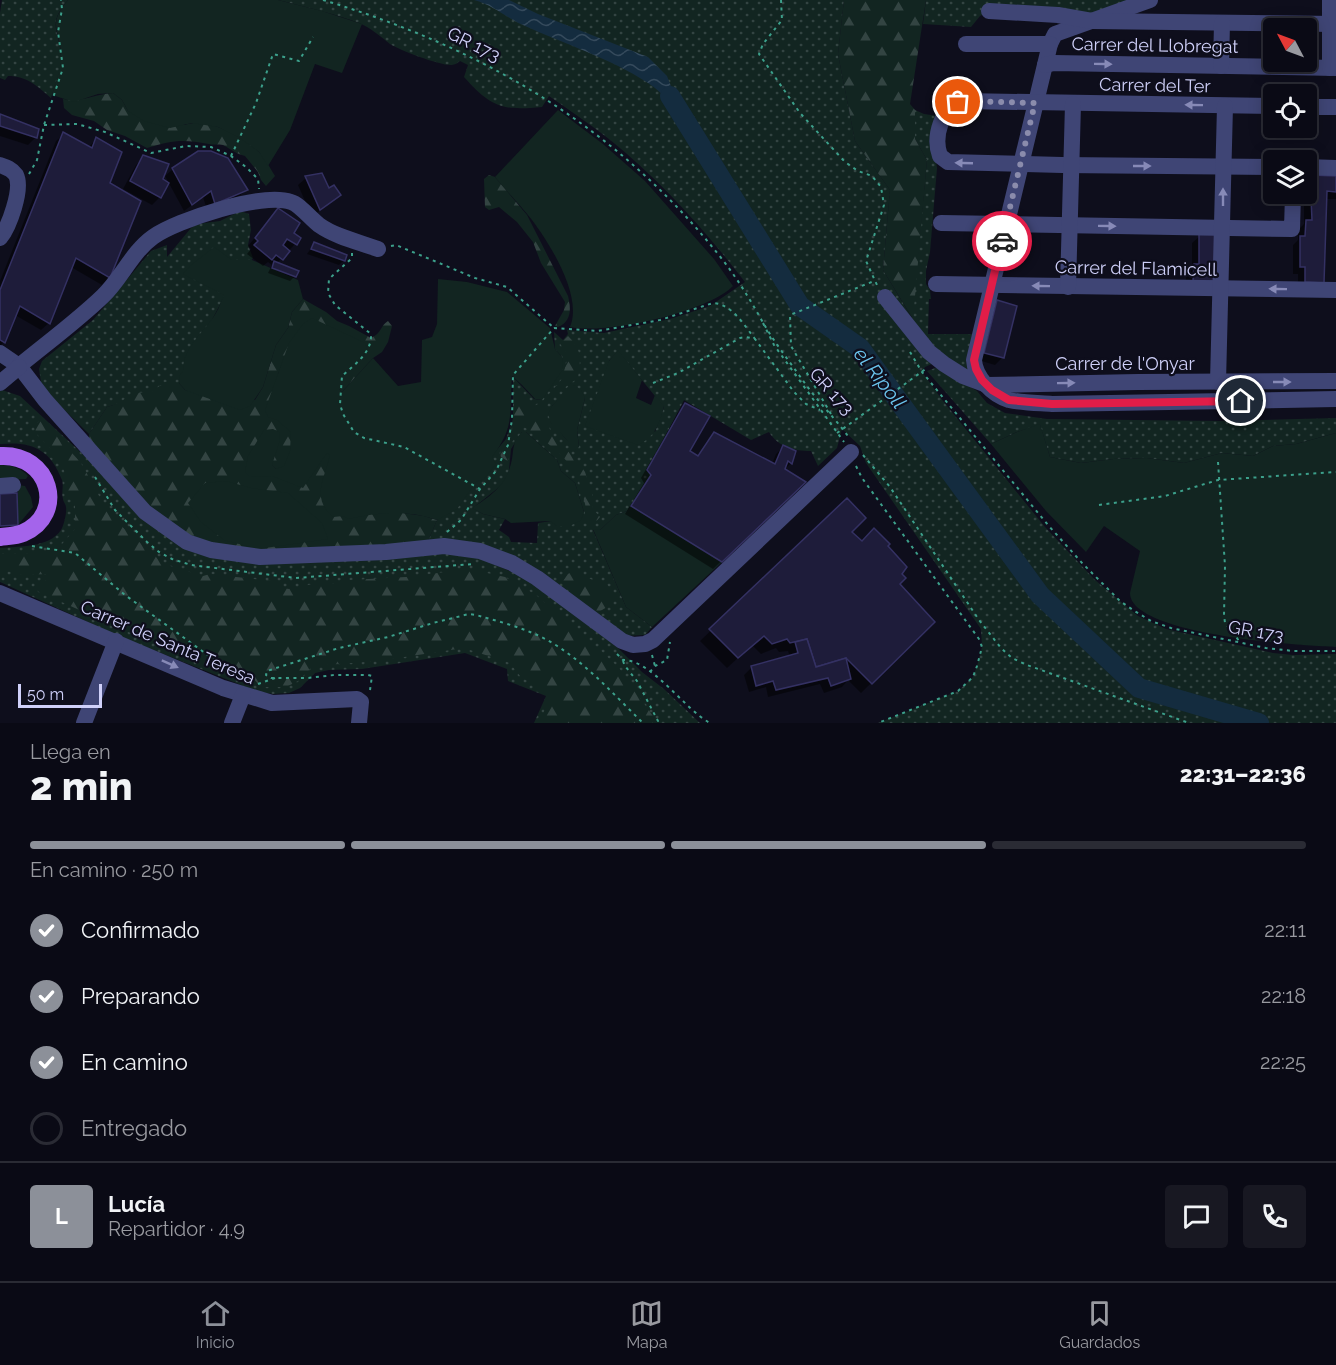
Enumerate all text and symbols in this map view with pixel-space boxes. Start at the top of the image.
north arrow [1263,18,1317,72]
map controls [1263,18,1317,204]
street label: GR 173 [444,22,504,66]
street label: Carrer del Llobregat [1071,33,1239,57]
one-way arrow [1094,59,1113,69]
street label: Carrer del Ter [1099,74,1212,96]
pin [932,76,983,127]
button: locate [1263,84,1317,138]
icon: bag [941,85,974,118]
one-way arrow [1185,100,1204,110]
button: layers [1263,150,1317,204]
one-way arrow [955,158,974,167]
one-way arrow [1132,161,1151,171]
one-way arrow [1218,188,1228,207]
courier [972,211,1032,271]
one-way arrow [1097,222,1116,231]
icon: car [986,225,1019,258]
street label: Carrer del Flamicell [1055,256,1217,280]
one-way arrow [1031,281,1050,291]
one-way arrow [1268,284,1287,294]
water label: el Ripoll [849,343,911,413]
street label: Carrer de l'Onyar [1055,353,1195,374]
street label: GR 173 [805,363,859,419]
pin [1215,375,1266,426]
one-way arrow [1272,377,1291,387]
one-way arrow [1056,378,1075,388]
icon: home [1224,384,1257,417]
street label: Carrer de Santa Teresa [78,596,258,688]
street label: GR 173 [1227,616,1285,646]
one-way arrow [161,659,179,669]
scale bar [18,681,102,708]
text: 50 m [27,685,64,704]
text: Llega en [30,740,111,764]
text: 22:31–22:36 [1180,761,1306,787]
text: 2 min [30,763,133,809]
text: En camino · 250 m [30,858,198,882]
icon: check [30,914,63,947]
text: Confirmado [81,917,200,943]
text: 22:11 [1264,918,1306,942]
icon: check [30,980,63,1013]
text: Preparando [81,983,200,1009]
text: 22:18 [1261,984,1306,1008]
icon: check [30,1046,63,1079]
text: En camino [81,1049,188,1075]
text: 22:25 [1260,1050,1306,1074]
text: Entregado [81,1115,187,1141]
button: chat [1165,1185,1228,1248]
button: phone [1243,1185,1306,1248]
text: Lucía [108,1191,165,1217]
text: L [55,1203,68,1229]
text: Repartidor · 4.9 [108,1217,245,1241]
tab: Inicio [196,1297,234,1352]
tab: Mapa [626,1297,667,1352]
tab: Guardados [1059,1297,1140,1352]

